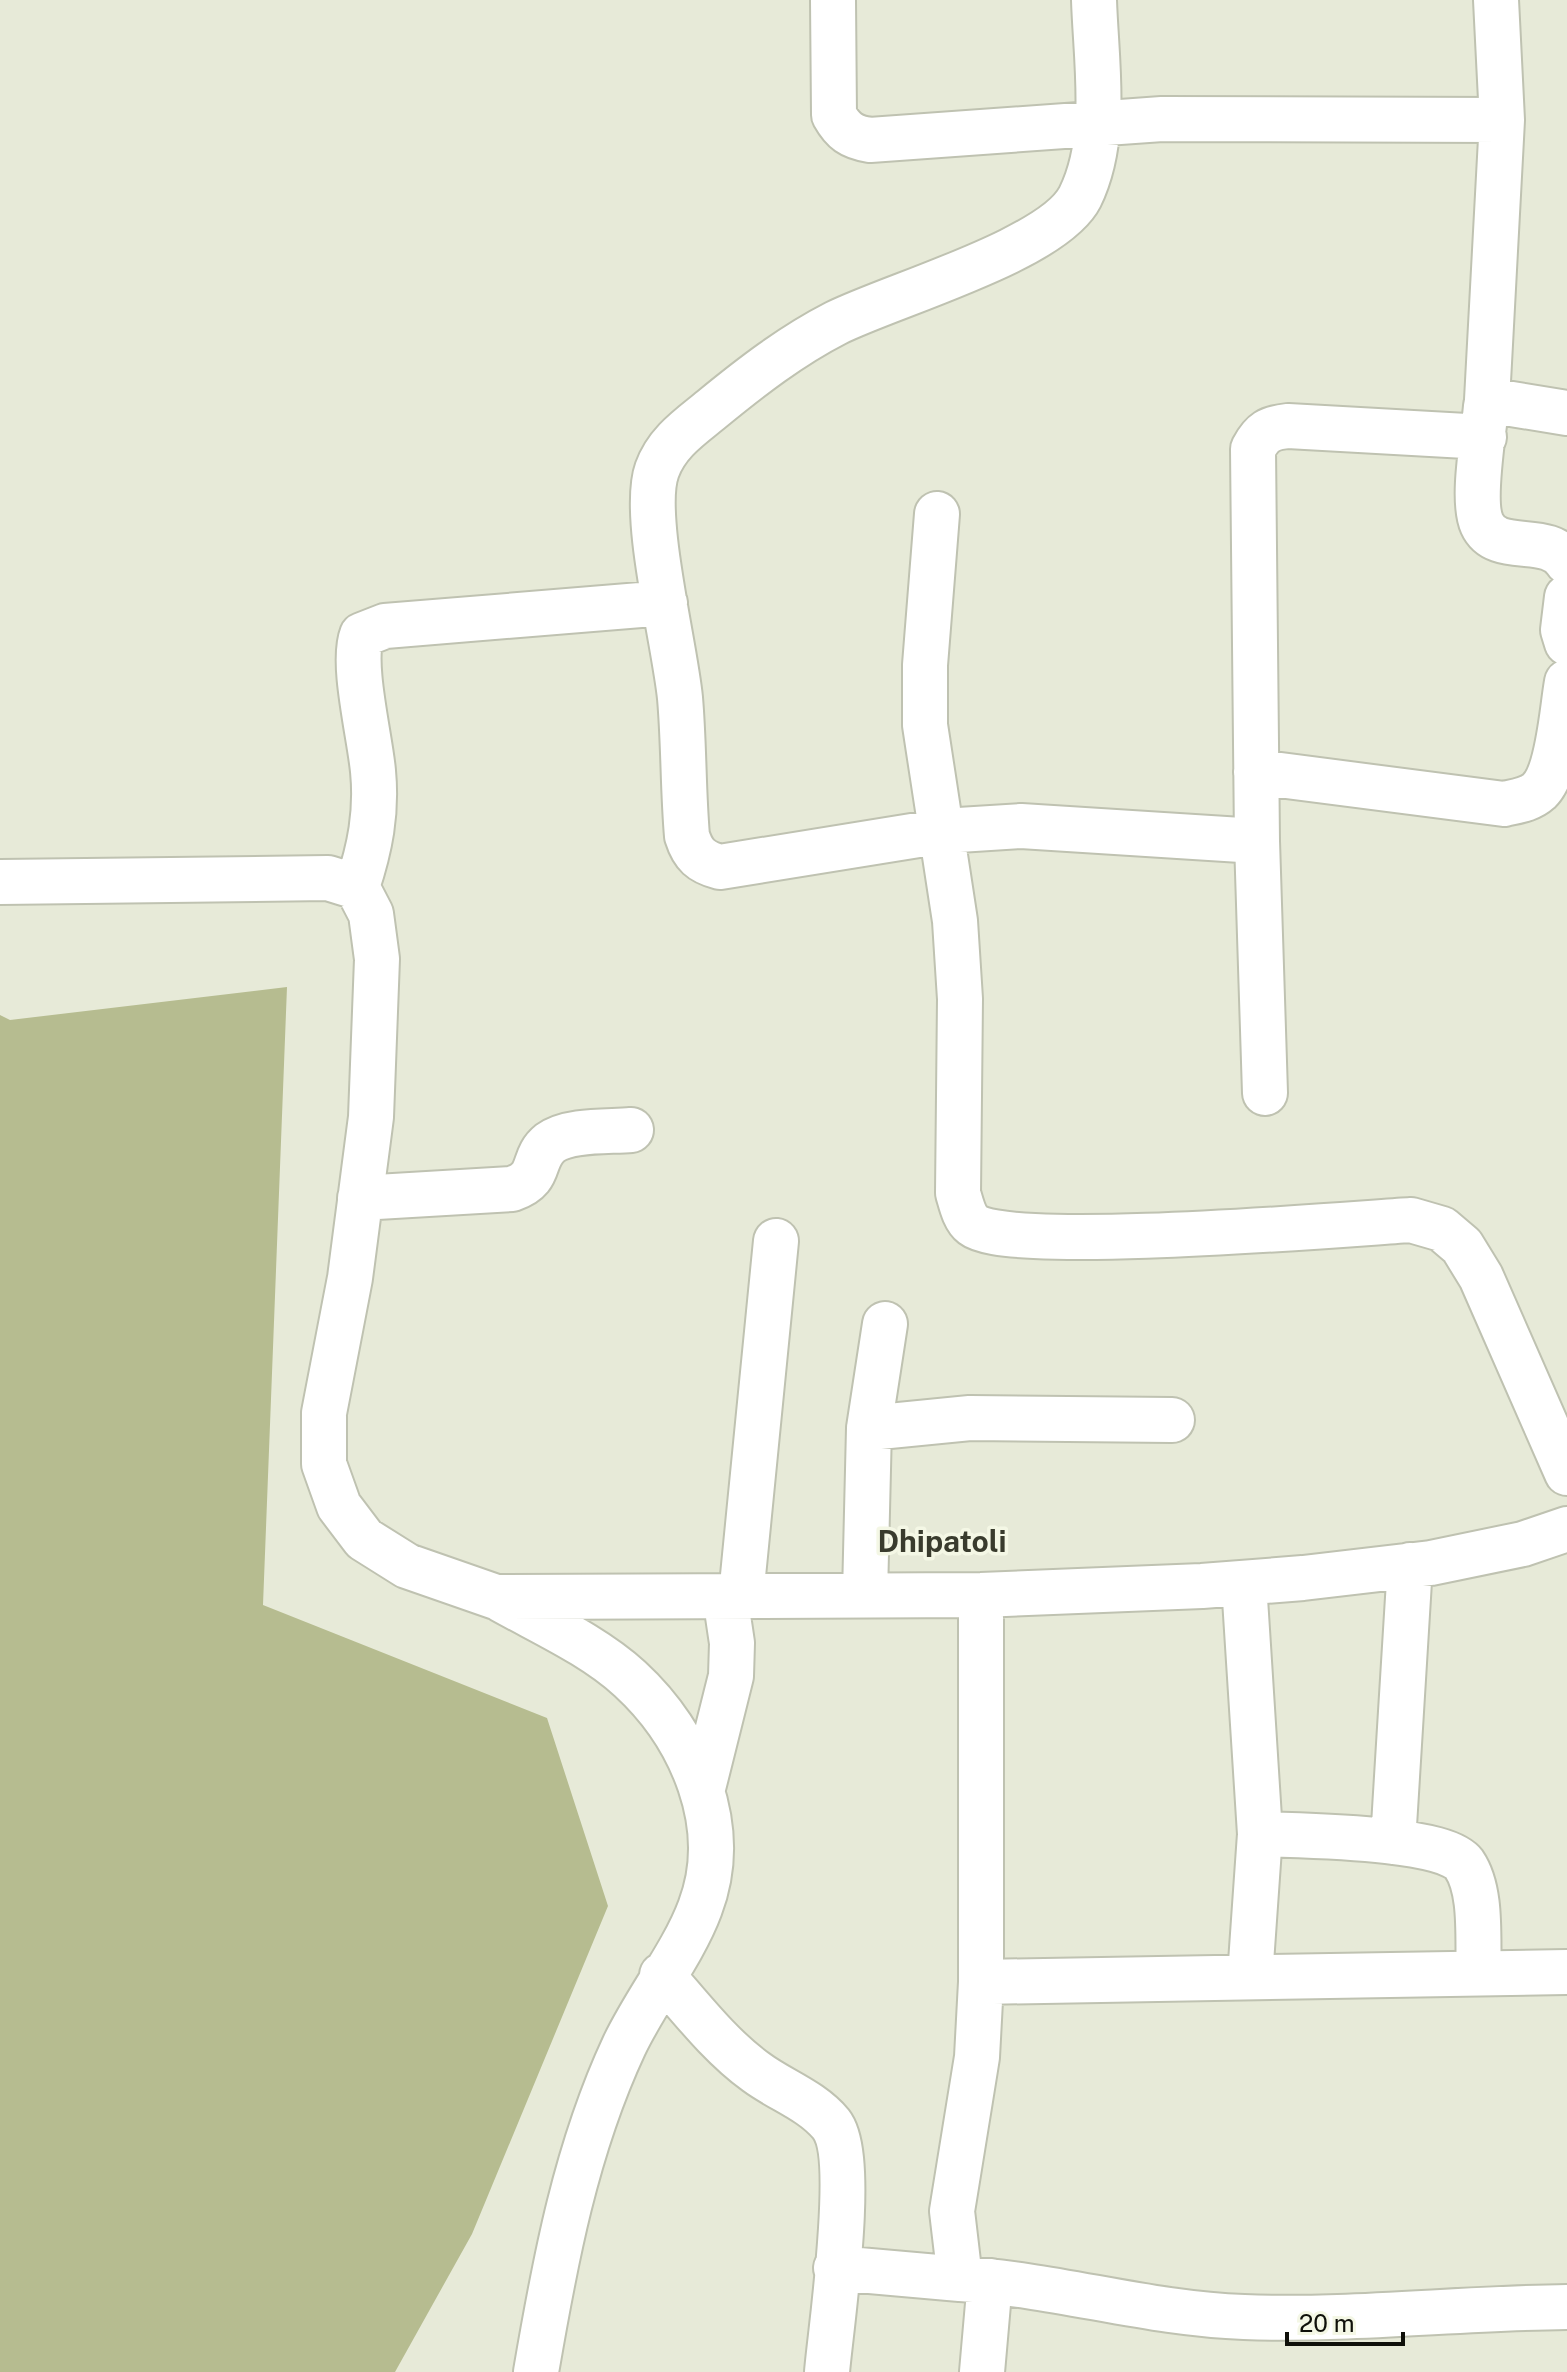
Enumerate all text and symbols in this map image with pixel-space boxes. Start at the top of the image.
district label: Dhipatoli [877,1523,1007,1559]
scale bar [1287,2296,1403,2346]
text: 20 m [1299,2309,1355,2337]

